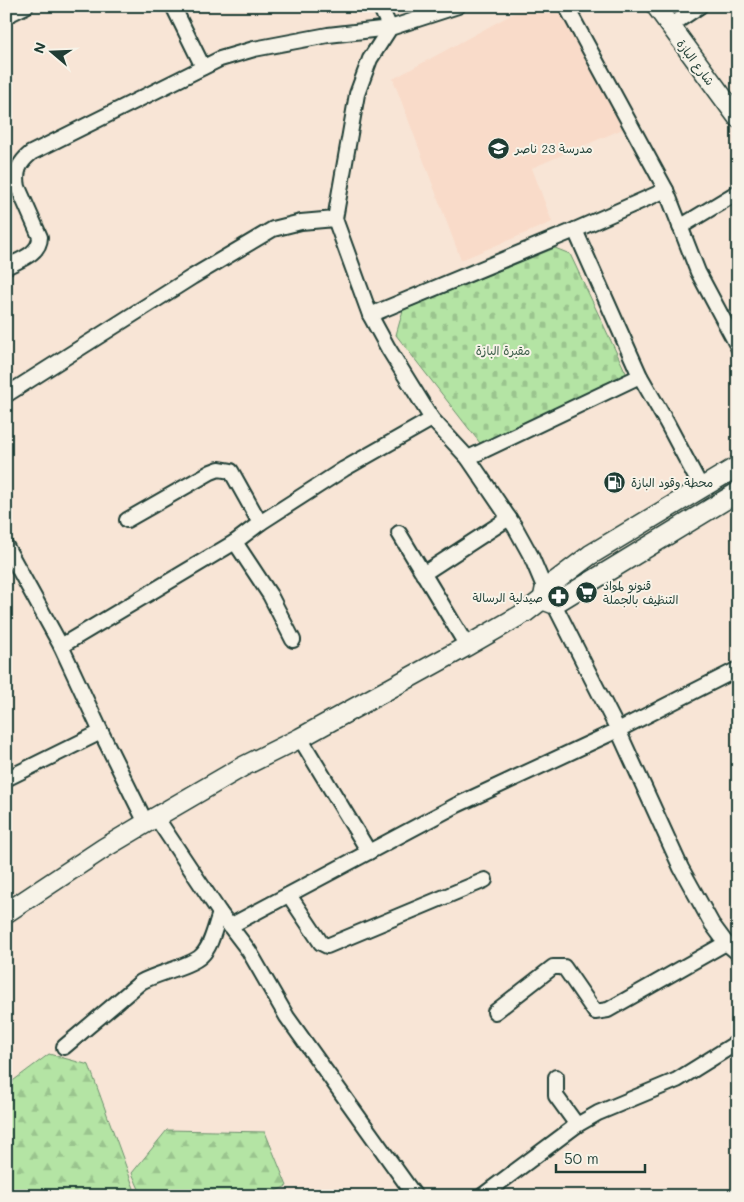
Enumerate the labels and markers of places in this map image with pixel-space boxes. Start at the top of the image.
school or university icon: مدرسة 23 ناصر [487,136,511,160]
place label: مدرسة 23 ناصر [514,140,592,156]
fuel station icon: محطة وقود البازة [603,470,627,494]
place label: محطة وقود البازة [631,474,713,491]
place label: قنونو لمواد التنظيف بالجملة [603,577,678,608]
supermarket icon: قنونو لمواد التنظيف بالجملة [575,580,599,604]
pharmacy icon: صيدلية الرسالة [547,585,571,609]
place label: صيدلية الرسالة [472,589,543,605]

